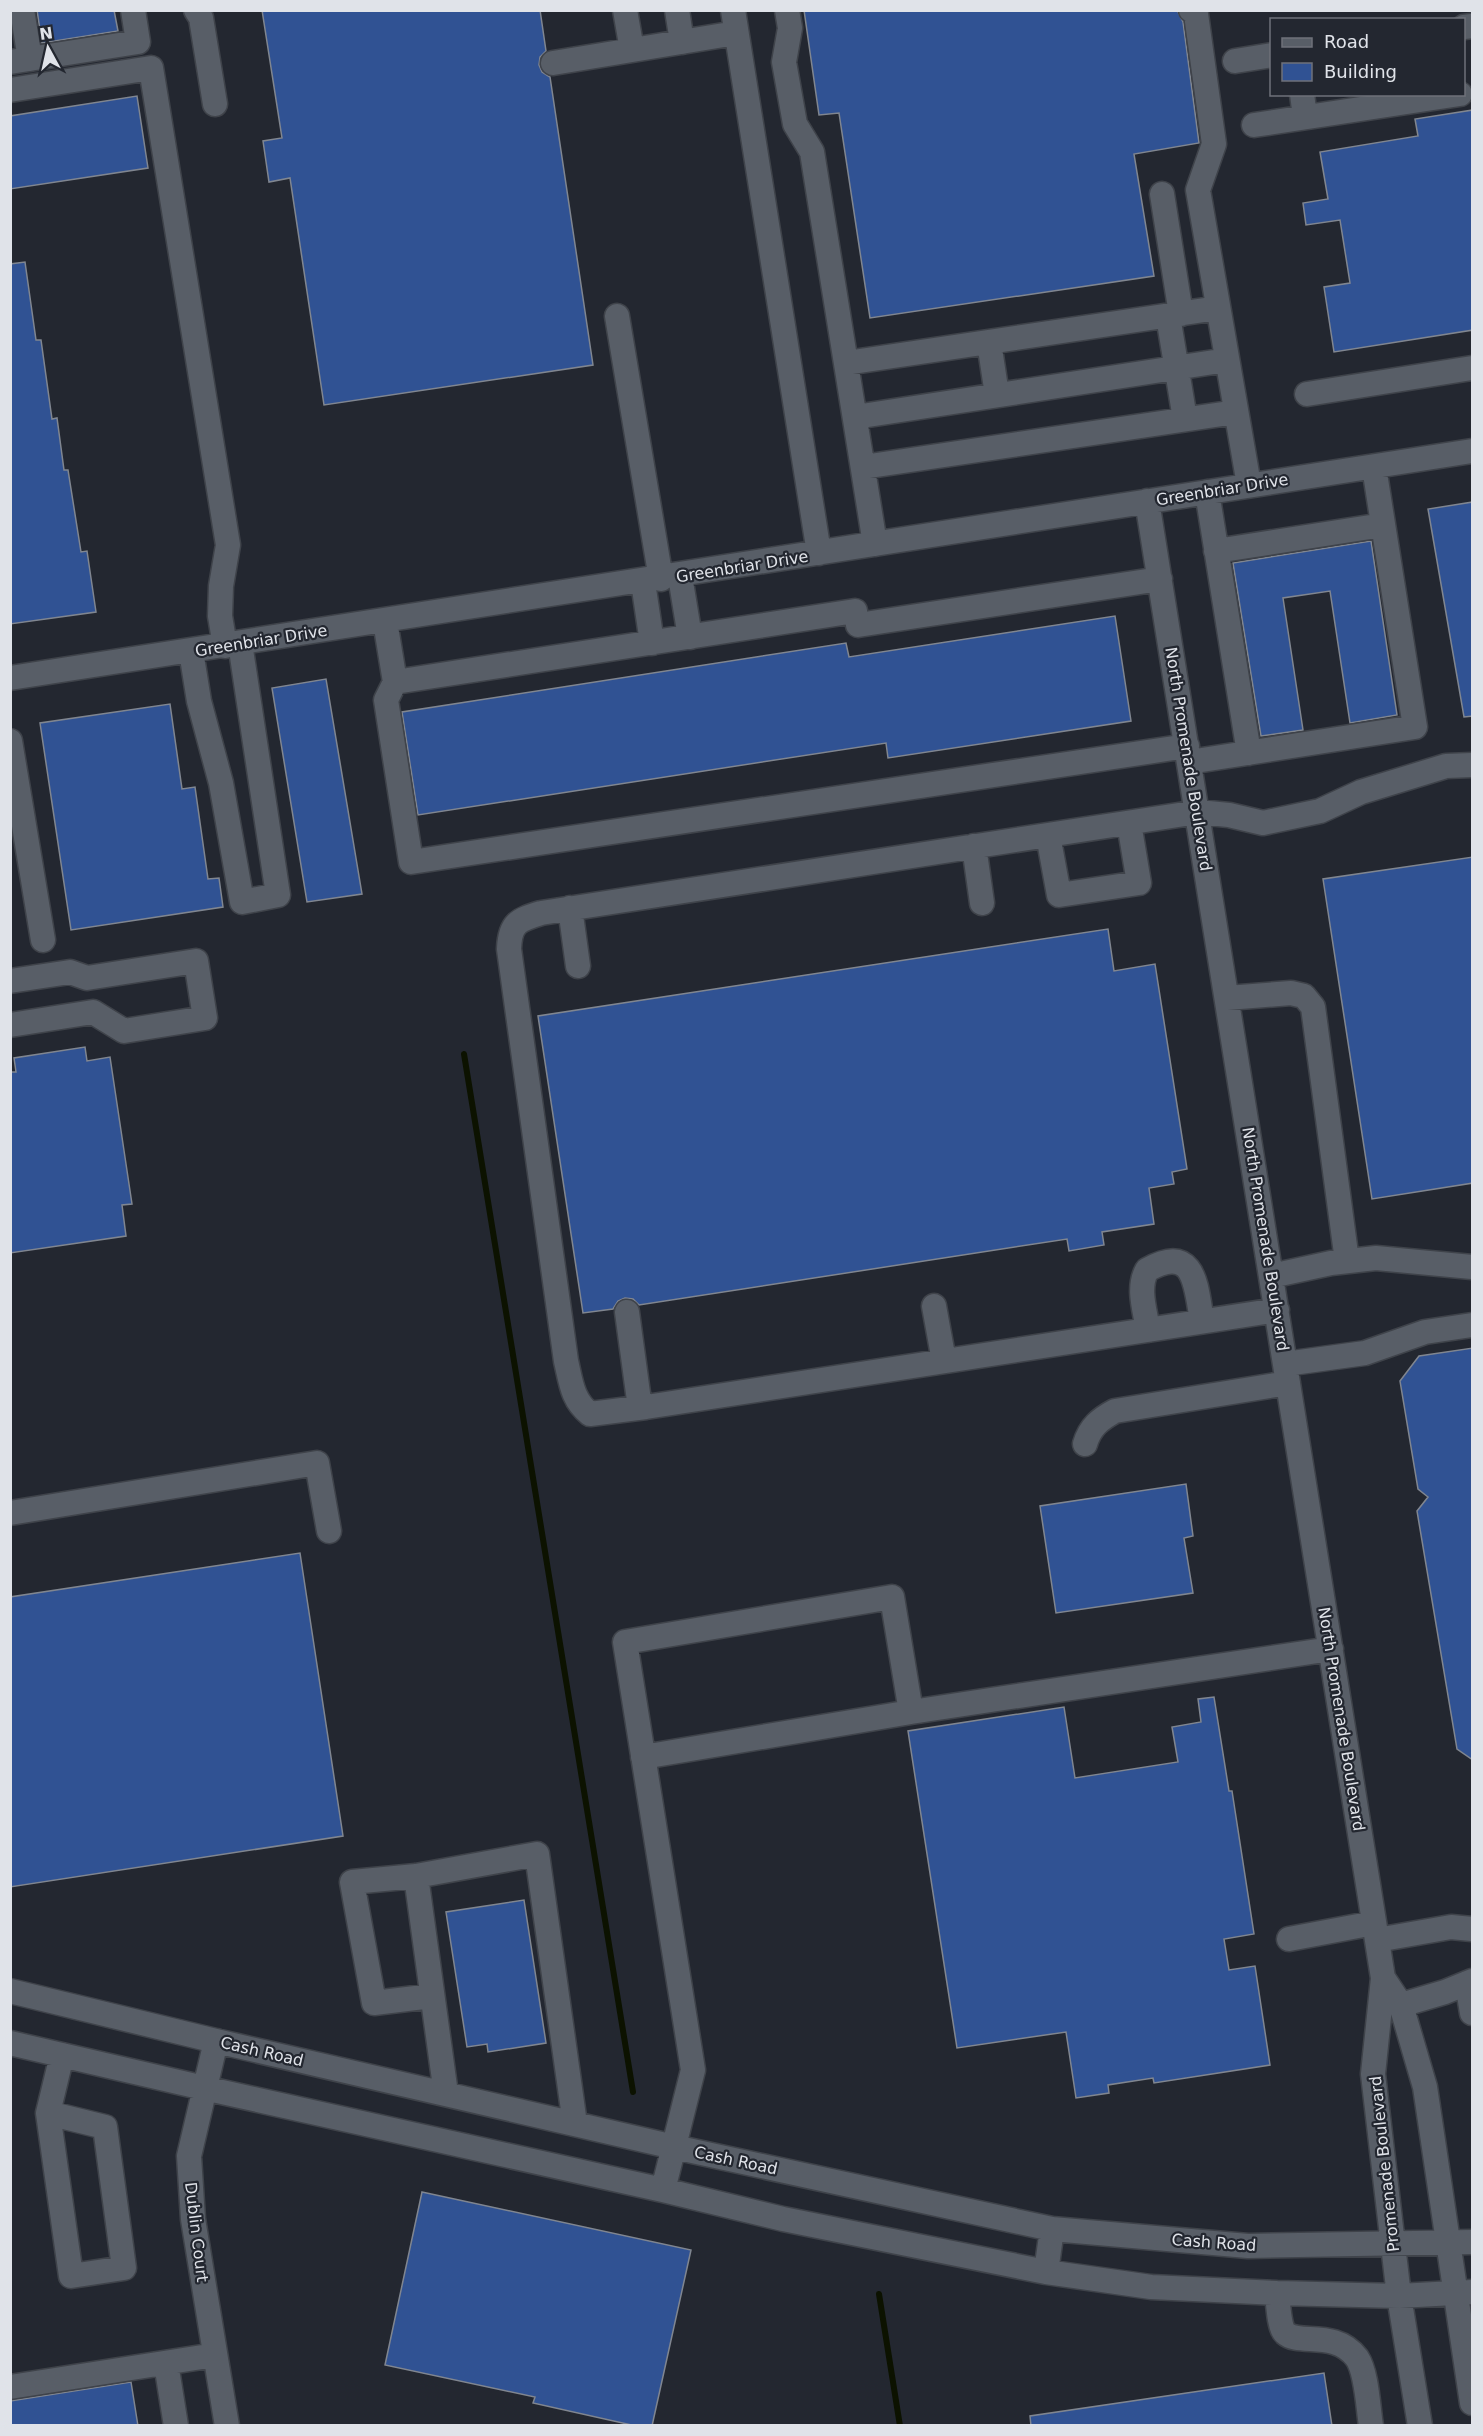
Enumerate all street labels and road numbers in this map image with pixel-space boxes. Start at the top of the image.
street label: Greenbriar Drive [1155,470,1290,509]
street label: Greenbriar Drive [675,547,810,586]
street label: Greenbriar Drive [194,621,329,660]
street label: North Promenade Boulevard [1161,646,1216,872]
street label: North Promenade Boulevard [1238,1126,1293,1352]
street label: North Promenade Boulevard [1314,1606,1369,1832]
street label: Cash Road [218,2033,305,2070]
street label: Promenade Boulevard [1366,2075,1403,2253]
street label: Cash Road [693,2142,779,2179]
street label: Dublin Court [181,2181,212,2283]
street label: Cash Road [1171,2230,1257,2255]

